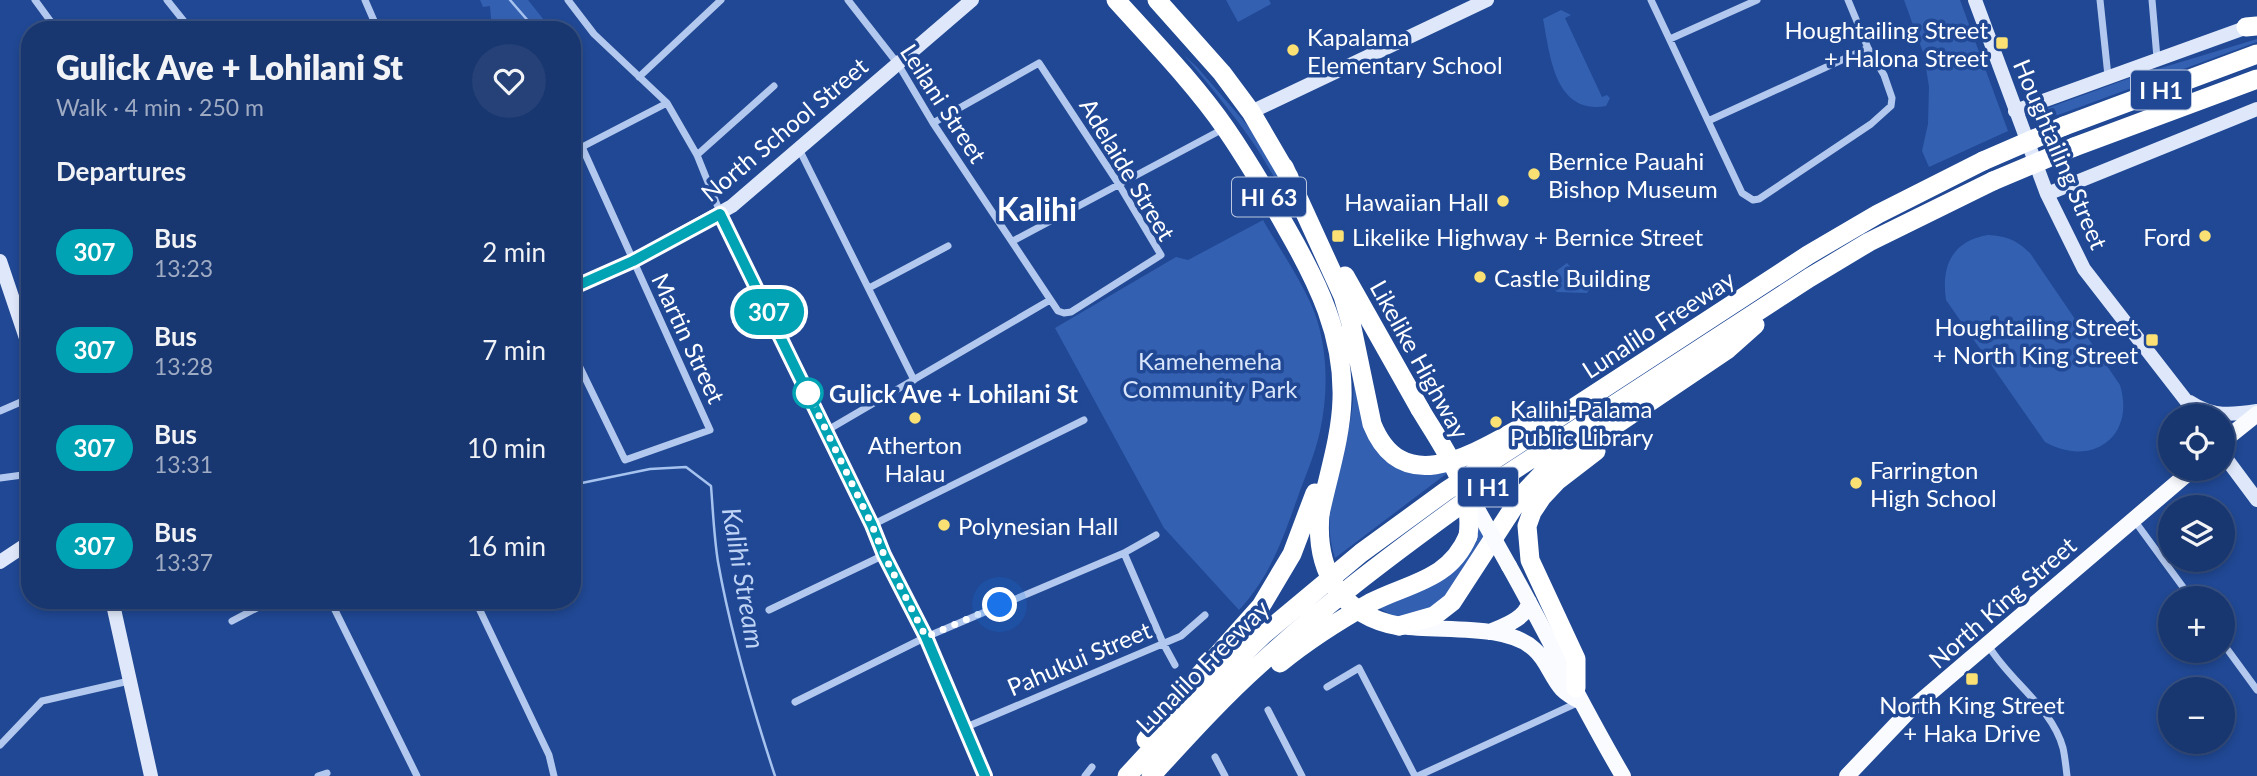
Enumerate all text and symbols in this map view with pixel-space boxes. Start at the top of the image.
place label: Houghtailing Street + Halona Street [1784,15,1988,72]
place label: Kapalama Elementary School [1307,22,1503,79]
marker: Houghtailing Street + Halona Street [1994,35,2010,51]
street label: Leilani Street [895,38,993,168]
marker: Kapalama Elementary School [1285,42,1301,58]
button: heart [472,44,546,118]
text: Gulick Ave + Lohilani St [56,47,403,87]
street label: North School Street [695,51,873,207]
street label: Houghtailing Street [2008,55,2114,254]
road number: I H1 [2131,71,2191,110]
text: Walk · 4 min · 250 m [56,93,264,121]
street label: Adelaide Street [1074,93,1182,246]
place label: Bernice Pauahi Bishop Museum [1548,146,1718,203]
text: Departures [56,155,186,187]
marker: Bernice Pauahi Bishop Museum [1526,166,1542,182]
road number: HI 63 [1232,178,1306,216]
place label: Hawaiian Hall [1344,187,1489,216]
district label: Kalihi [997,189,1077,228]
marker: Hawaiian Hall [1495,193,1511,209]
text: Bus [154,222,197,254]
place label: Likelike Highway + Bernice Street [1352,222,1704,251]
place label: Ford [2143,222,2191,251]
marker: Likelike Highway + Bernice Street [1330,228,1346,244]
marker: Ford [2197,228,2213,244]
text: 2 min [482,236,546,268]
text: 307 [74,237,115,266]
text: 13:23 [154,254,213,282]
place label: Castle Building [1494,263,1651,292]
street label: Lunalilo Freeway [1576,264,1740,384]
street label: Martin Street [646,268,732,408]
marker: Castle Building [1472,269,1488,285]
street label: Likelike Highway [1365,275,1476,444]
line badge: 307 [729,289,809,335]
text: 307 [748,297,790,326]
place label: Houghtailing Street + North King Street [1933,312,2138,369]
text: Bus [154,320,197,352]
marker: Houghtailing Street + North King Street [2144,332,2160,348]
text: 7 min [482,334,546,366]
text: 307 [74,335,115,364]
park label: Kamehemeha Community Park [1123,346,1298,403]
text: 13:28 [154,352,213,380]
marker: Gulick Ave + Lohilani St [793,378,823,408]
place label: Gulick Ave + Lohilani St [829,379,1078,408]
place label: Kalihi-Pālama Public Library [1510,394,1654,451]
map controls [2158,404,2235,754]
button: locate [2158,404,2235,481]
marker: Atherton Halau [907,410,923,426]
marker: Kalihi-Pālama Public Library [1488,414,1504,430]
text: Bus [154,418,197,450]
place label: Atherton Halau [868,430,962,487]
text: 10 min [467,432,546,464]
text: 307 [74,433,115,462]
text: 13:31 [154,450,213,478]
place label: Farrington High School [1870,455,1997,512]
road number: I H1 [1458,467,1518,506]
marker: Farrington High School [1848,475,1864,491]
button: layers [2158,495,2235,572]
water label: Kalihi Stream [716,505,772,651]
place label: Polynesian Hall [958,511,1118,540]
text: Bus [154,516,197,548]
marker: Polynesian Hall [936,517,952,533]
text: 16 min [467,530,546,562]
street label: North King Street [1923,530,2082,674]
text: 307 [74,531,115,560]
text: 13:37 [154,548,213,576]
button: + [2158,586,2235,663]
your location [982,587,1017,622]
street label: Lunalilo Freeway [1130,593,1275,738]
street label: Pahukui Street [1003,615,1156,701]
marker: North King Street + Haka Drive [1964,671,1980,687]
button: − [2158,677,2235,754]
place label: North King Street + Haka Drive [1879,690,2065,747]

